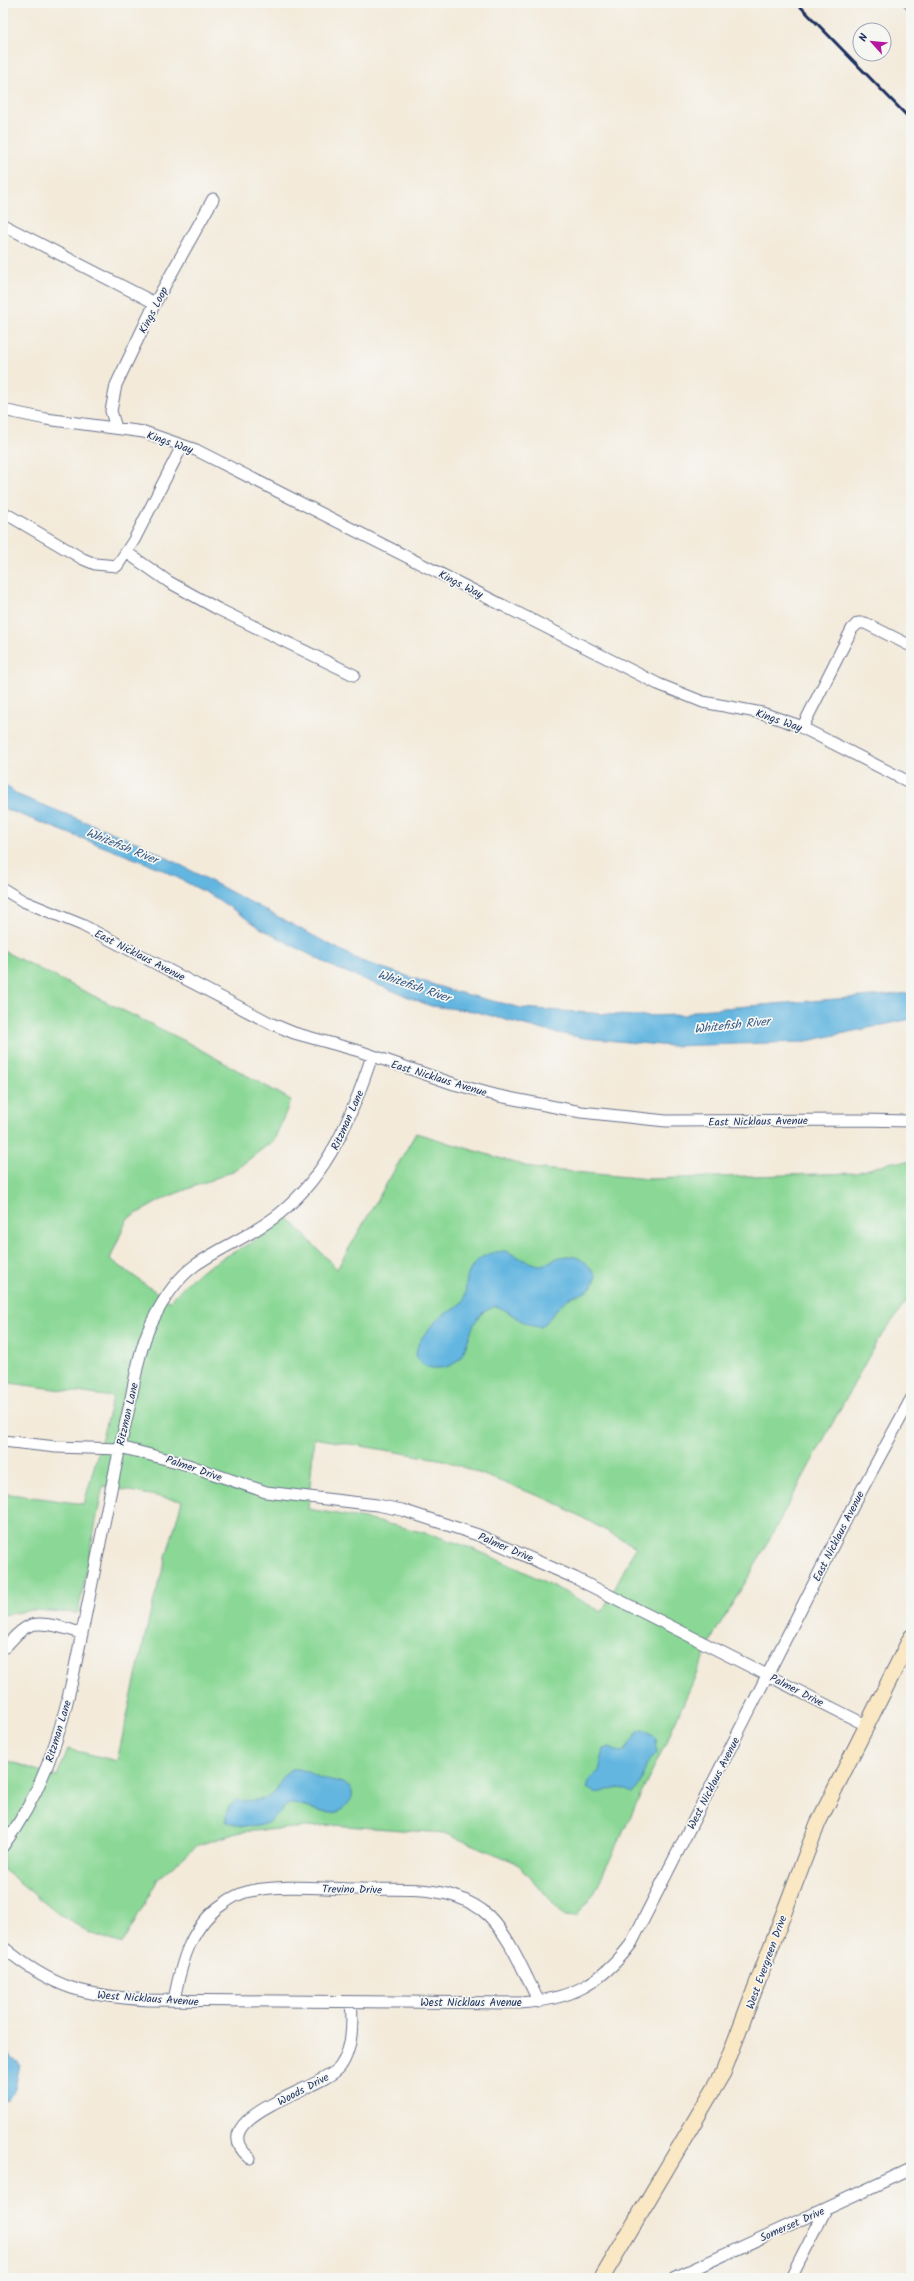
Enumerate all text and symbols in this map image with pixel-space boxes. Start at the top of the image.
north arrow [852,22,892,62]
text: N [854,31,874,45]
street label: Kings Loop [134,283,174,337]
street label: Kings Way [144,427,196,460]
street label: Kings Way [435,566,487,604]
street label: Kings Way [753,705,805,738]
water label: Whitefish River [83,823,163,871]
street label: East Nicklaus Avenue [91,925,188,987]
water label: Whitefish River [375,965,456,1009]
water label: Whitefish River [693,1012,774,1039]
street label: East Nicklaus Avenue [388,1056,489,1102]
street label: Ritzman Lane [327,1087,369,1153]
street label: East Nicklaus Avenue [708,1112,808,1132]
street label: Ritzman Lane [112,1381,144,1448]
street label: Palmer Drive [163,1451,224,1487]
street label: East Nicklaus Avenue [808,1488,870,1585]
street label: Palmer Drive [475,1528,536,1568]
street label: Palmer Drive [766,1670,827,1712]
street label: Ritzman Lane [41,1698,77,1765]
street label: West Nicklaus Avenue [683,1734,745,1833]
street label: Trevino Drive [322,1880,382,1900]
street label: West Evergreen Drive [742,1913,792,2012]
street label: West Nicklaus Avenue [97,1986,199,2012]
street label: West Nicklaus Avenue [420,1994,522,2012]
street label: Woods Drive [274,2069,333,2111]
street label: Somerset Drive [757,2203,828,2247]

